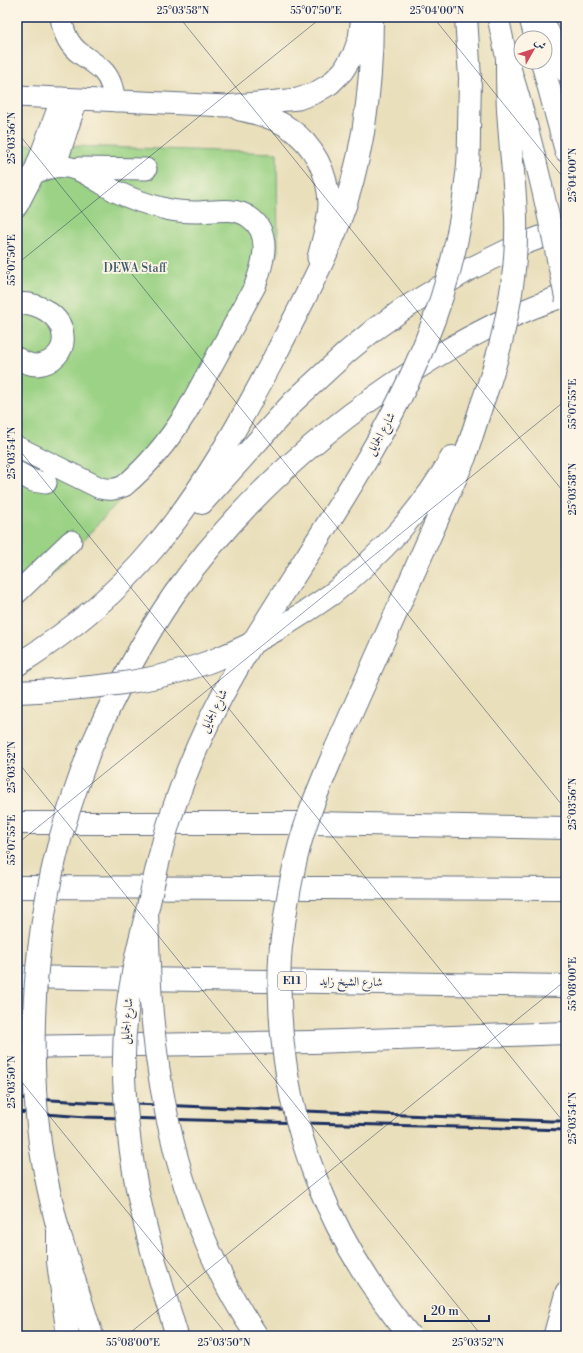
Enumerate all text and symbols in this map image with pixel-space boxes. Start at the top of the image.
text: 25°03'58"N [157,5,210,17]
text: 55°07'50"E [290,5,342,17]
text: 25°04'00"N [410,5,465,17]
north arrow [513,30,553,70]
text: ش [531,36,549,53]
text: 25°03'56"N [6,111,18,164]
text: 25°04'00"N [567,147,579,202]
text: 55°07'50"E [6,234,18,286]
park label: DEWA Staff [104,261,168,276]
text: 55°07'55"E [567,379,579,429]
street label: شارع الجمايل [363,410,402,459]
text: 25°03'54"N [6,426,18,479]
text: 25°03'58"N [567,462,579,515]
street label: شارع الجمايل [197,687,234,736]
text: 25°03'52"N [6,741,18,793]
text: 25°03'56"N [567,777,579,830]
text: 55°07'55"E [6,815,18,865]
text: 55°08'00"E [567,957,579,1011]
road number: E11 [278,972,306,990]
street label: شارع الشيخ زايد [319,974,383,993]
street label: شارع الجمايل [118,997,139,1045]
text: 25°03'50"N [6,1055,18,1108]
text: 25°03'54"N [567,1091,579,1144]
scale bar [425,1297,489,1323]
text: 20 m [431,1304,459,1319]
text: 55°08'00"E [106,1337,160,1349]
text: 25°03'50"N [198,1337,251,1349]
text: 25°03'52"N [452,1337,504,1349]

